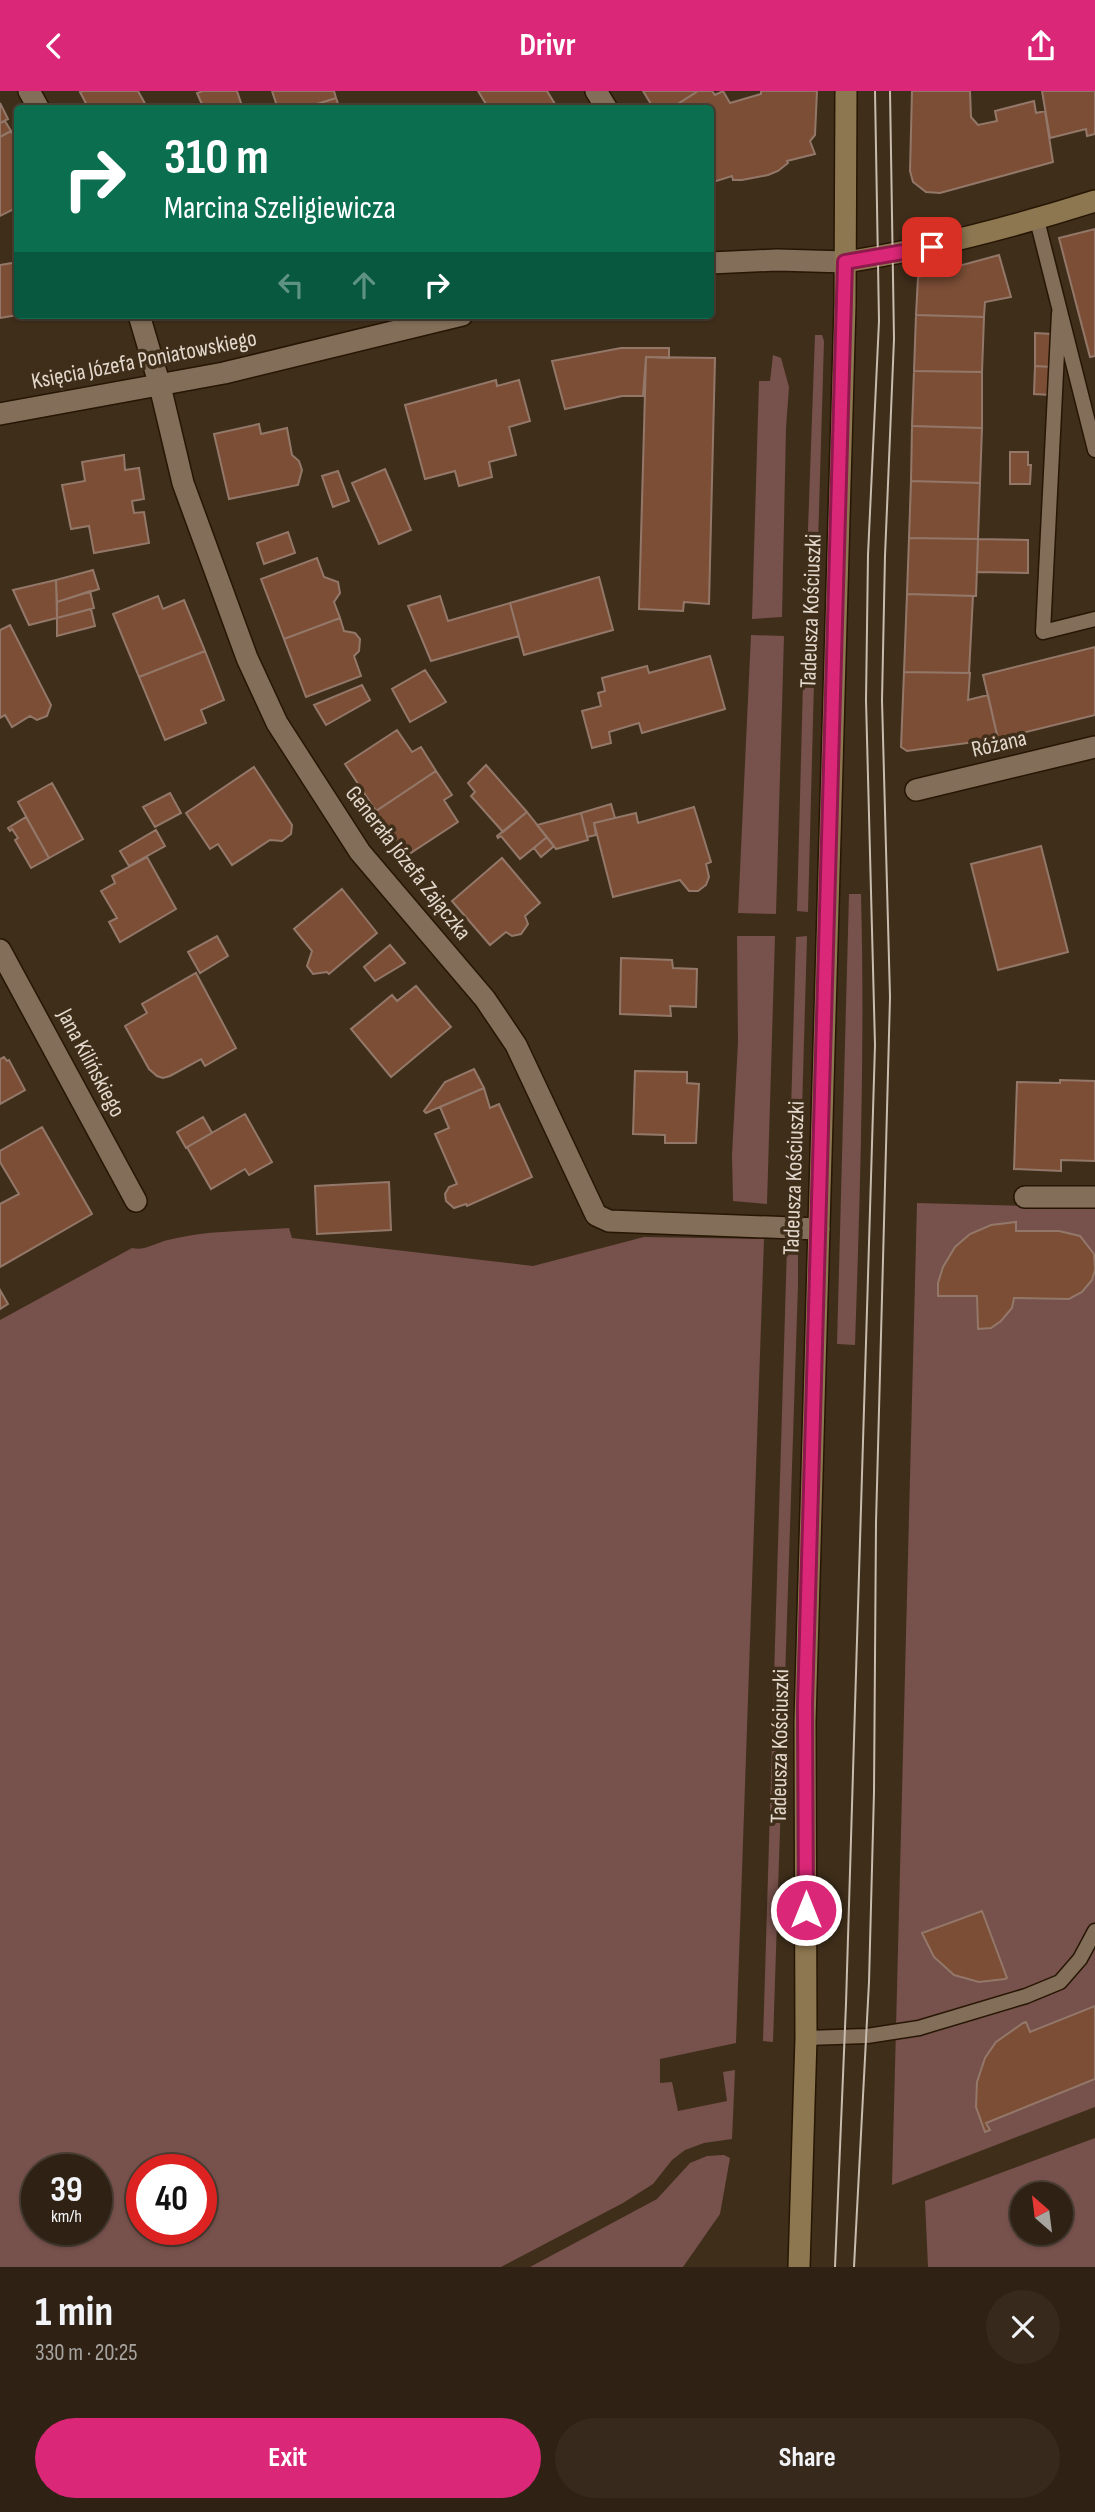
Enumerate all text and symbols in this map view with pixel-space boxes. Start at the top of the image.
text: Drivr [519,26,576,65]
icon: back [35,27,73,65]
icon: share [1022,27,1060,65]
text: 310 m [164,129,269,188]
icon: right [49,133,140,224]
text: Marcina Szeligiewicza [164,189,396,228]
pin [902,217,962,277]
icon: arrive [913,228,951,266]
icon: left [272,266,310,304]
icon: ahead [345,266,383,304]
icon: right [418,266,456,304]
street label: Księcia Józefa Poniatowskiego [29,324,259,396]
street label: Tadeusza Kościuszki [794,534,828,688]
street label: Różana [969,724,1029,764]
street label: Generała Józefa Zajączka [339,780,477,946]
street label: Jana Kilińskiego [50,1003,131,1122]
street label: Tadeusza Kościuszki [777,1101,811,1255]
street label: Tadeusza Kościuszki [765,1669,795,1823]
position arrow [769,1873,843,1947]
speed limit sign: 40 [126,2154,217,2245]
text: 39 [50,2169,83,2212]
north arrow [1010,2182,1073,2245]
map controls [1010,2182,1073,2245]
text: km/h [51,2206,82,2227]
text: 1 min [35,2287,113,2338]
button: close [986,2290,1060,2364]
text: 330 m · 20:25 [35,2339,137,2367]
button: Exit [35,2418,541,2498]
button: Share [555,2418,1060,2498]

